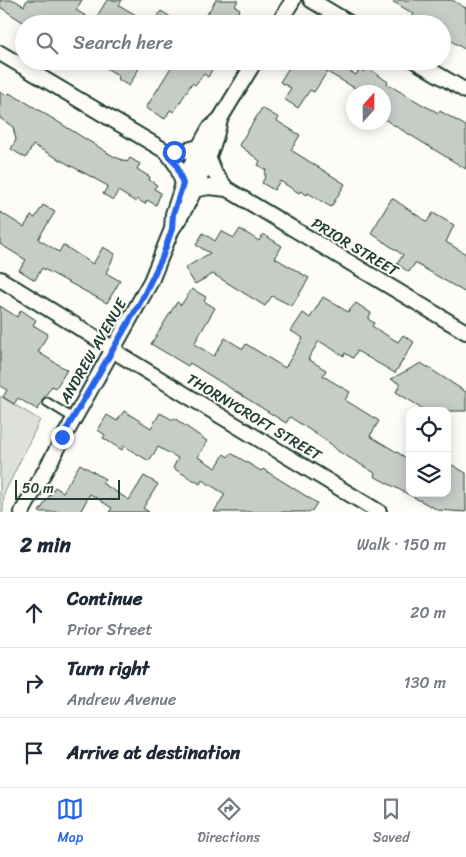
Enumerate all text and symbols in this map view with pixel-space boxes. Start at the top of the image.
search box [15,15,451,70]
text: Search here [73,26,173,59]
icon: search [33,29,61,57]
north arrow [346,85,391,130]
route start [163,141,186,164]
street label: PRIOR STREET [306,211,405,284]
street label: ANDREW AVENUE [52,292,134,409]
street label: THORNYCROFT STREET [181,366,328,469]
map controls [406,407,451,497]
button: locate [406,407,451,452]
route end [51,426,74,449]
button: layers [406,452,451,497]
text: 50 m [22,476,54,501]
scale bar [15,477,120,500]
text: 2 min [20,526,71,564]
text: Walk · 150 m [357,530,446,559]
text: Continue [67,582,143,615]
text: 20 m [410,598,446,627]
icon: ahead [20,599,48,627]
text: Prior Street [67,615,153,644]
text: Turn right [67,652,149,685]
text: 130 m [404,668,446,697]
icon: right [20,669,48,697]
text: Andrew Avenue [67,685,176,714]
text: Arrive at destination [67,736,240,769]
icon: arrive [20,739,48,767]
tab: Map [56,795,84,850]
tab: Directions [197,795,260,850]
tab: Saved [373,795,410,850]

